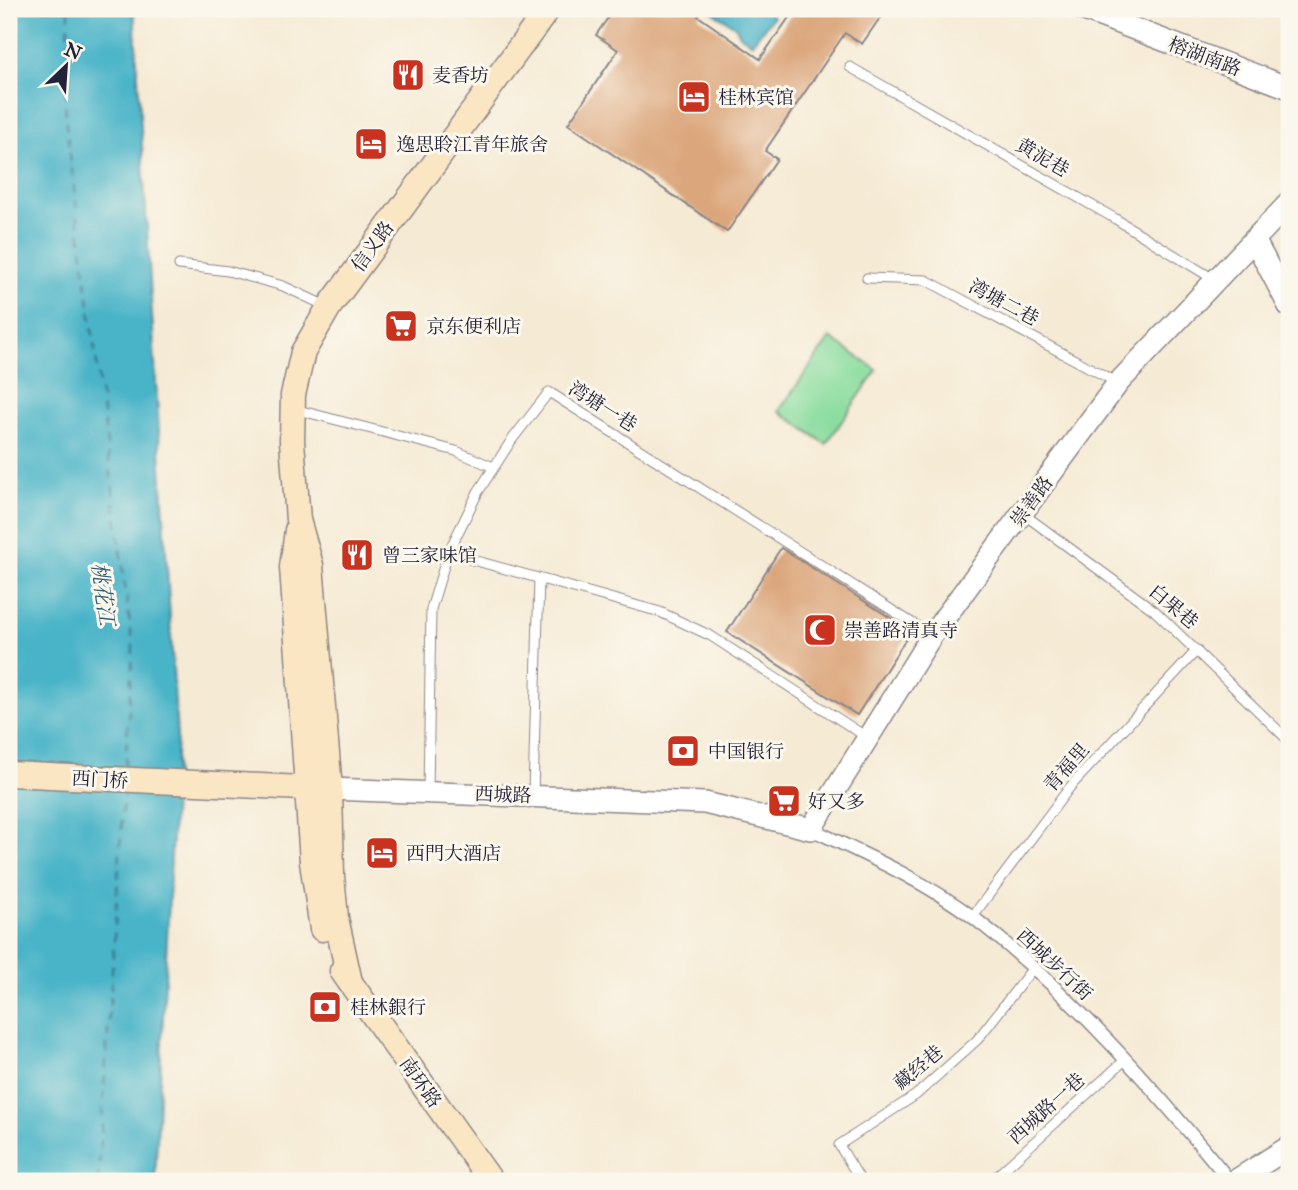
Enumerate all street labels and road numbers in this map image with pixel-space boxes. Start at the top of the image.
street label: 榕湖南路 [1165,32,1244,81]
street label: 黄泥巷 [1012,133,1073,182]
street label: 信义路 [346,216,398,276]
street label: 湾塘二巷 [965,274,1043,330]
street label: 湾塘一巷 [564,377,641,436]
street label: 崇善路 [1005,471,1057,531]
street label: 白果巷 [1144,579,1203,634]
street label: 青福里 [1039,738,1094,796]
street label: 西门桥 [71,767,129,792]
street label: 西城路 [474,782,532,807]
street label: 西城步行街 [1012,924,1097,1005]
street label: 藏经巷 [889,1040,948,1095]
street label: 南环路 [395,1052,446,1112]
street label: 西城路一巷 [1003,1068,1089,1149]

